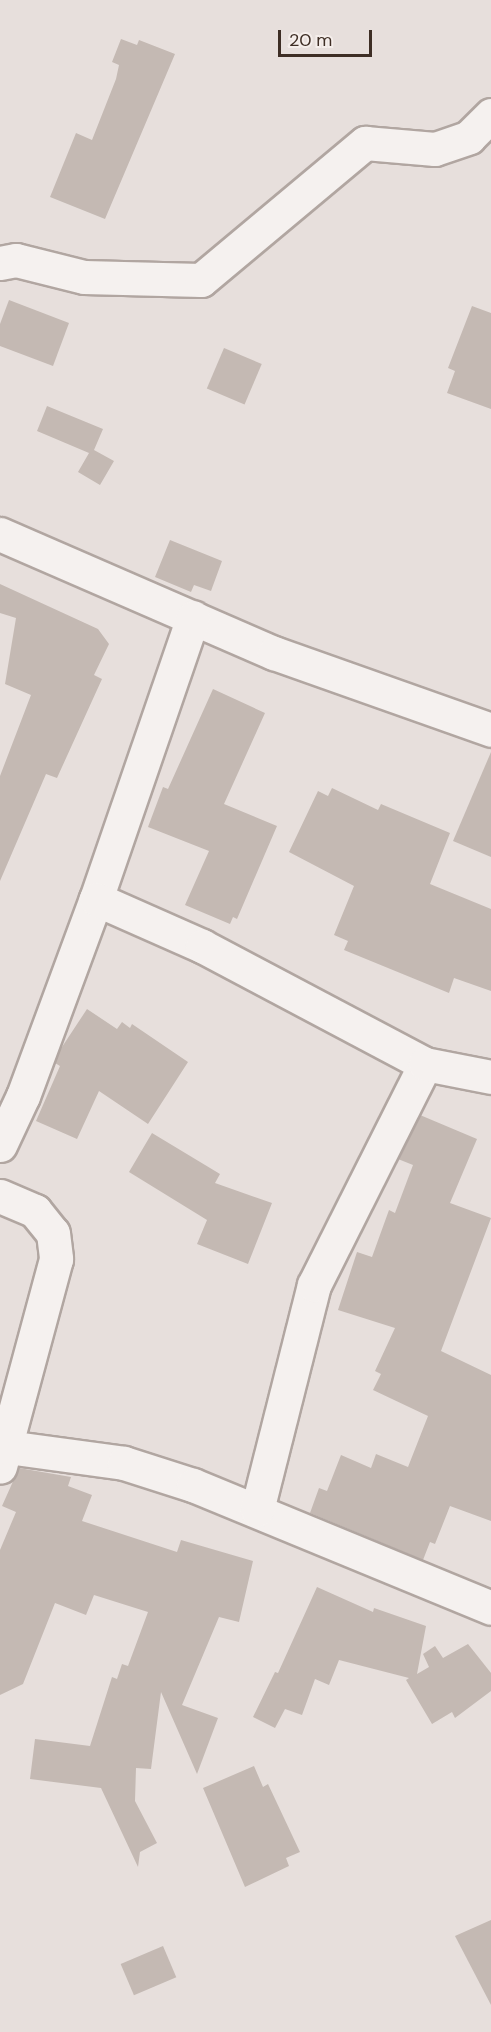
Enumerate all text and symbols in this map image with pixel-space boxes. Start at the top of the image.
scale bar [281,18,376,56]
text: 20 m [289,28,332,52]

